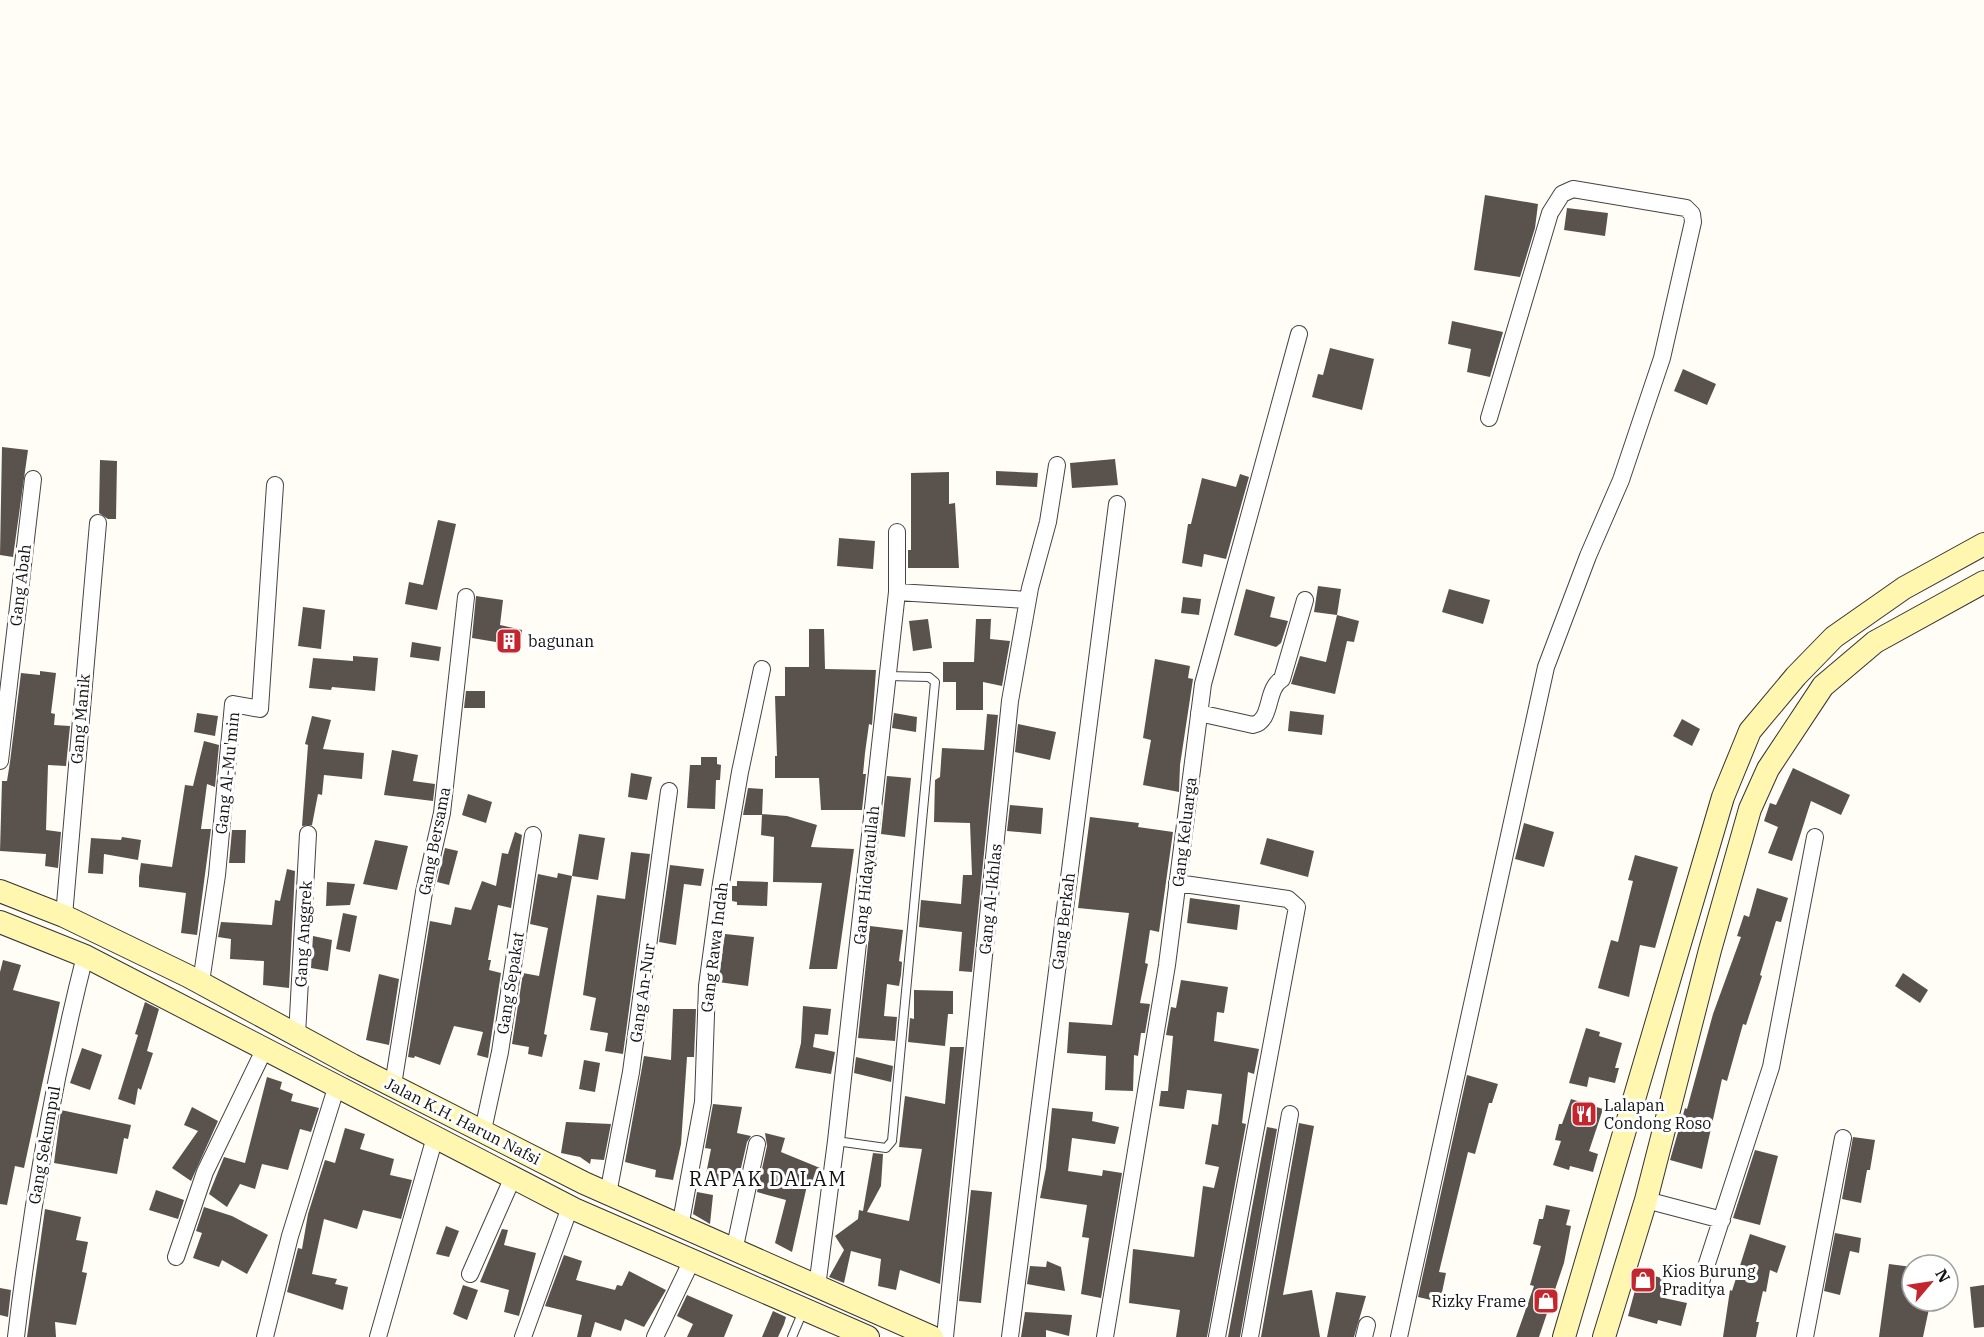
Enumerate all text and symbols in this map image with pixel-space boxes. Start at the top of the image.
street label: Gang Abah [5,543,35,627]
building icon: bagunan [494,626,524,656]
place label: bagunan [528,631,594,651]
street label: Gang Manik [66,672,94,765]
street label: Gang Al-Mu'min [211,711,243,835]
street label: Gang Keluarga [1167,776,1201,888]
street label: Gang Bersama [414,785,454,897]
street label: Gang Hidayatullah [849,804,883,946]
street label: Gang Al-Ikhlas [974,843,1006,955]
street label: Gang Berkah [1047,871,1079,971]
street label: Gang Anggrek [290,880,316,988]
street label: Gang Rawa Indah [696,881,732,1013]
street label: Gang Sepakat [492,930,528,1036]
street label: Gang An-Nur [625,942,659,1044]
street label: Jalan K.H. Harun Nafsi [382,1073,544,1169]
street label: Gang Sekumpul [24,1084,64,1206]
place label: Lalapan Condong Roso [1604,1095,1711,1133]
restaurant icon: Lalapan Condong Roso [1569,1099,1599,1129]
district label: RAPAK DALAM [689,1165,847,1192]
north arrow [1900,1253,1960,1313]
place label: Kios Burung Praditya [1662,1261,1756,1299]
shop icon: Kios Burung Praditya [1628,1265,1658,1295]
text: N [1931,1265,1955,1286]
shop icon: Rizky Frame [1531,1286,1561,1316]
place label: Rizky Frame [1431,1291,1526,1311]

